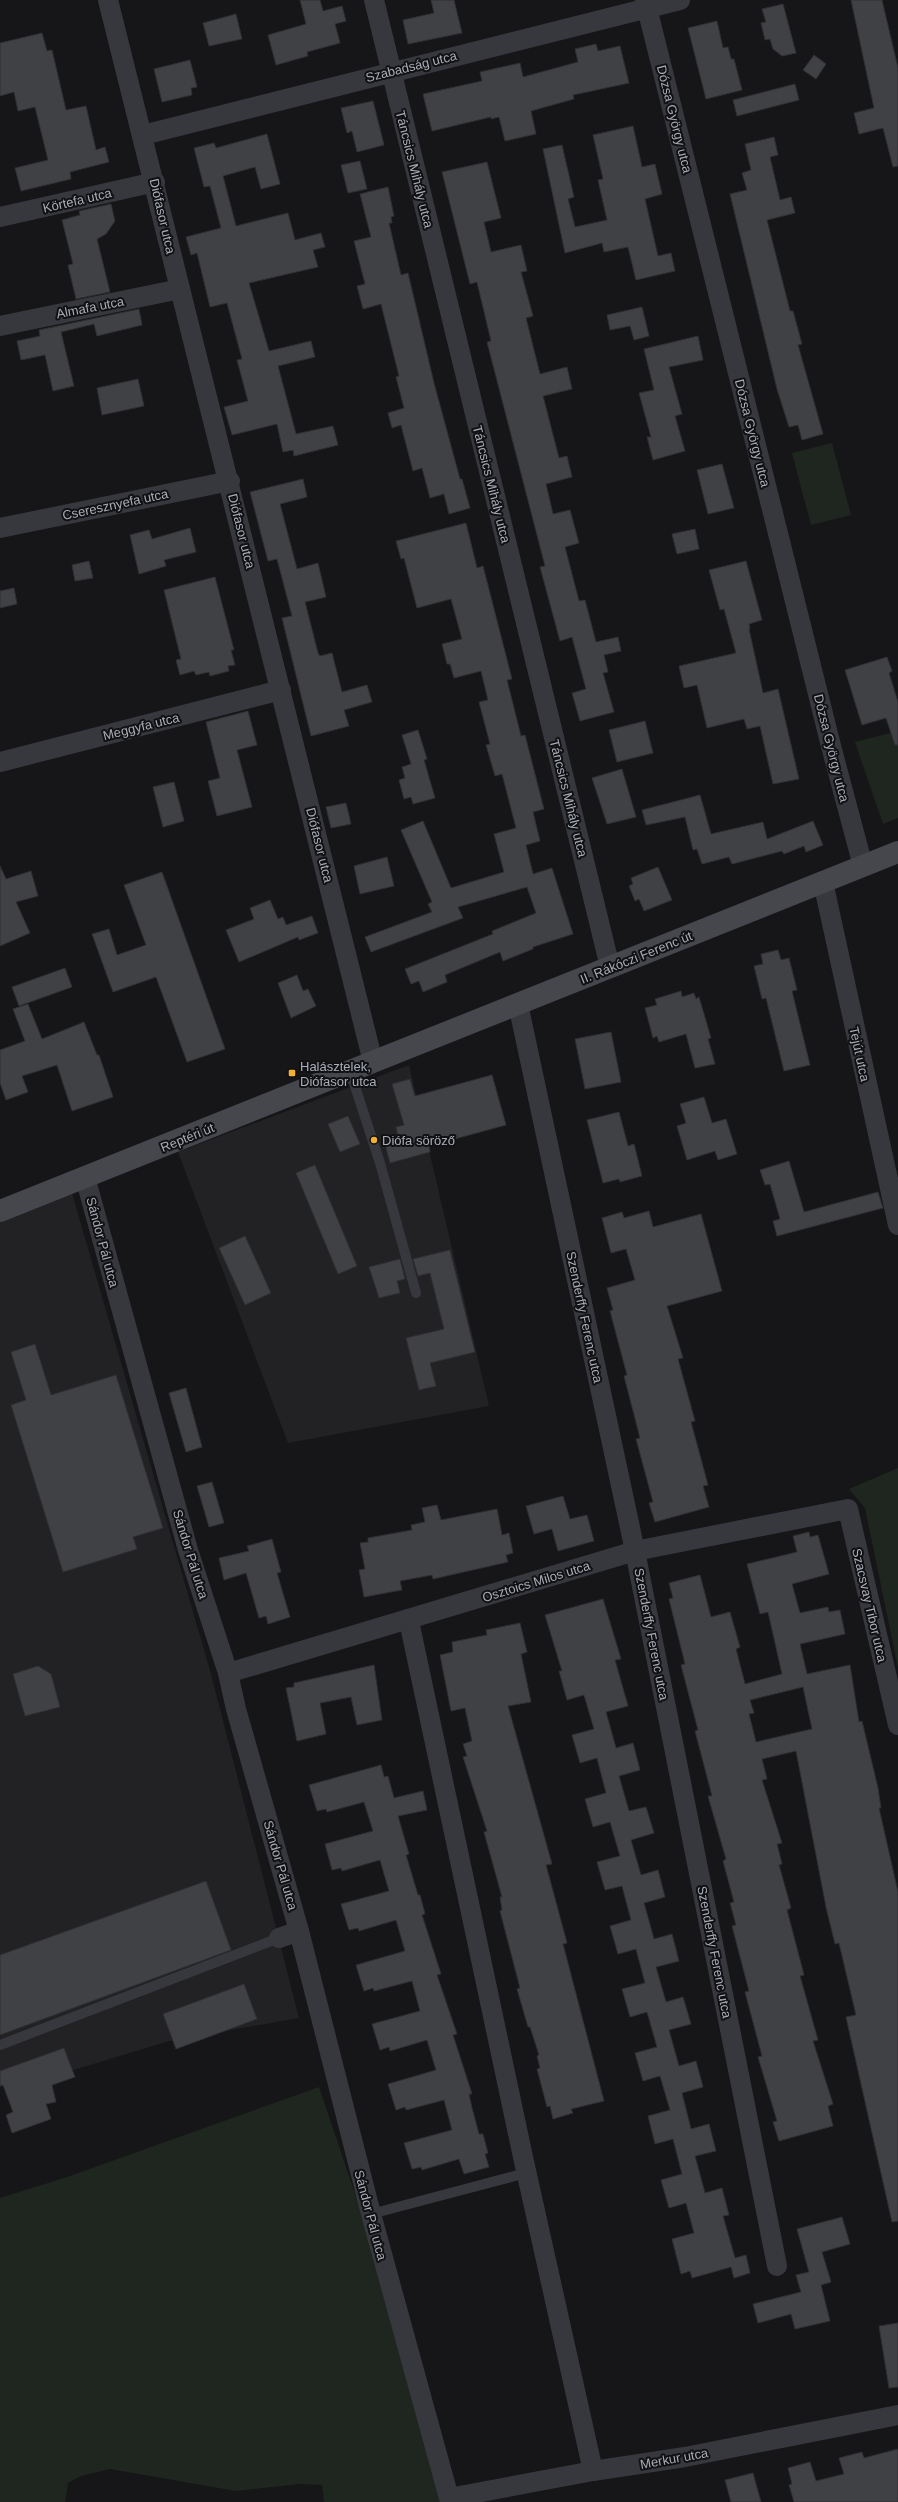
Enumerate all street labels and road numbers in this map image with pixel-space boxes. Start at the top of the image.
street label: Szabadság utca [364,48,459,85]
street label: Dózsa György utca [654,64,695,175]
street label: Táncsics Mihály utca [393,109,437,230]
street label: Diófasor utca [147,177,179,256]
street label: Körtefa utca [41,185,114,216]
street label: Almafa utca [55,293,126,321]
street label: Dózsa György utca [732,378,773,489]
street label: Táncsics Mihály utca [470,424,514,545]
street label: Cseresznyefa utca [61,486,170,523]
street label: Diófasor utca [225,492,258,571]
street label: Dózsa György utca [811,693,852,804]
street label: Meggyfa utca [101,710,182,743]
street label: Táncsics Mihály utca [547,738,591,859]
street label: Diófasor utca [303,806,336,885]
street label: II. Rákóczi Ferenc út [578,928,695,987]
street label: Tejút utca [846,1025,873,1084]
street label: Reptéri út [158,1120,216,1155]
street label: Sándor Pál utca [83,1196,122,1289]
street label: Szenderffy Ferenc utca [563,1250,606,1385]
street label: Sándor Pál utca [170,1508,211,1601]
street label: Szacsvay Tibor utca [849,1547,890,1664]
street label: Osztoics Milos utca [480,1558,593,1605]
street label: Szenderffy Ferenc utca [631,1567,672,1702]
street label: Sándor Pál utca [261,1819,301,1912]
street label: Szenderffy Ferenc utca [694,1885,735,2020]
street label: Sándor Pál utca [351,2169,390,2262]
street label: Merkur utca [639,2445,710,2472]

